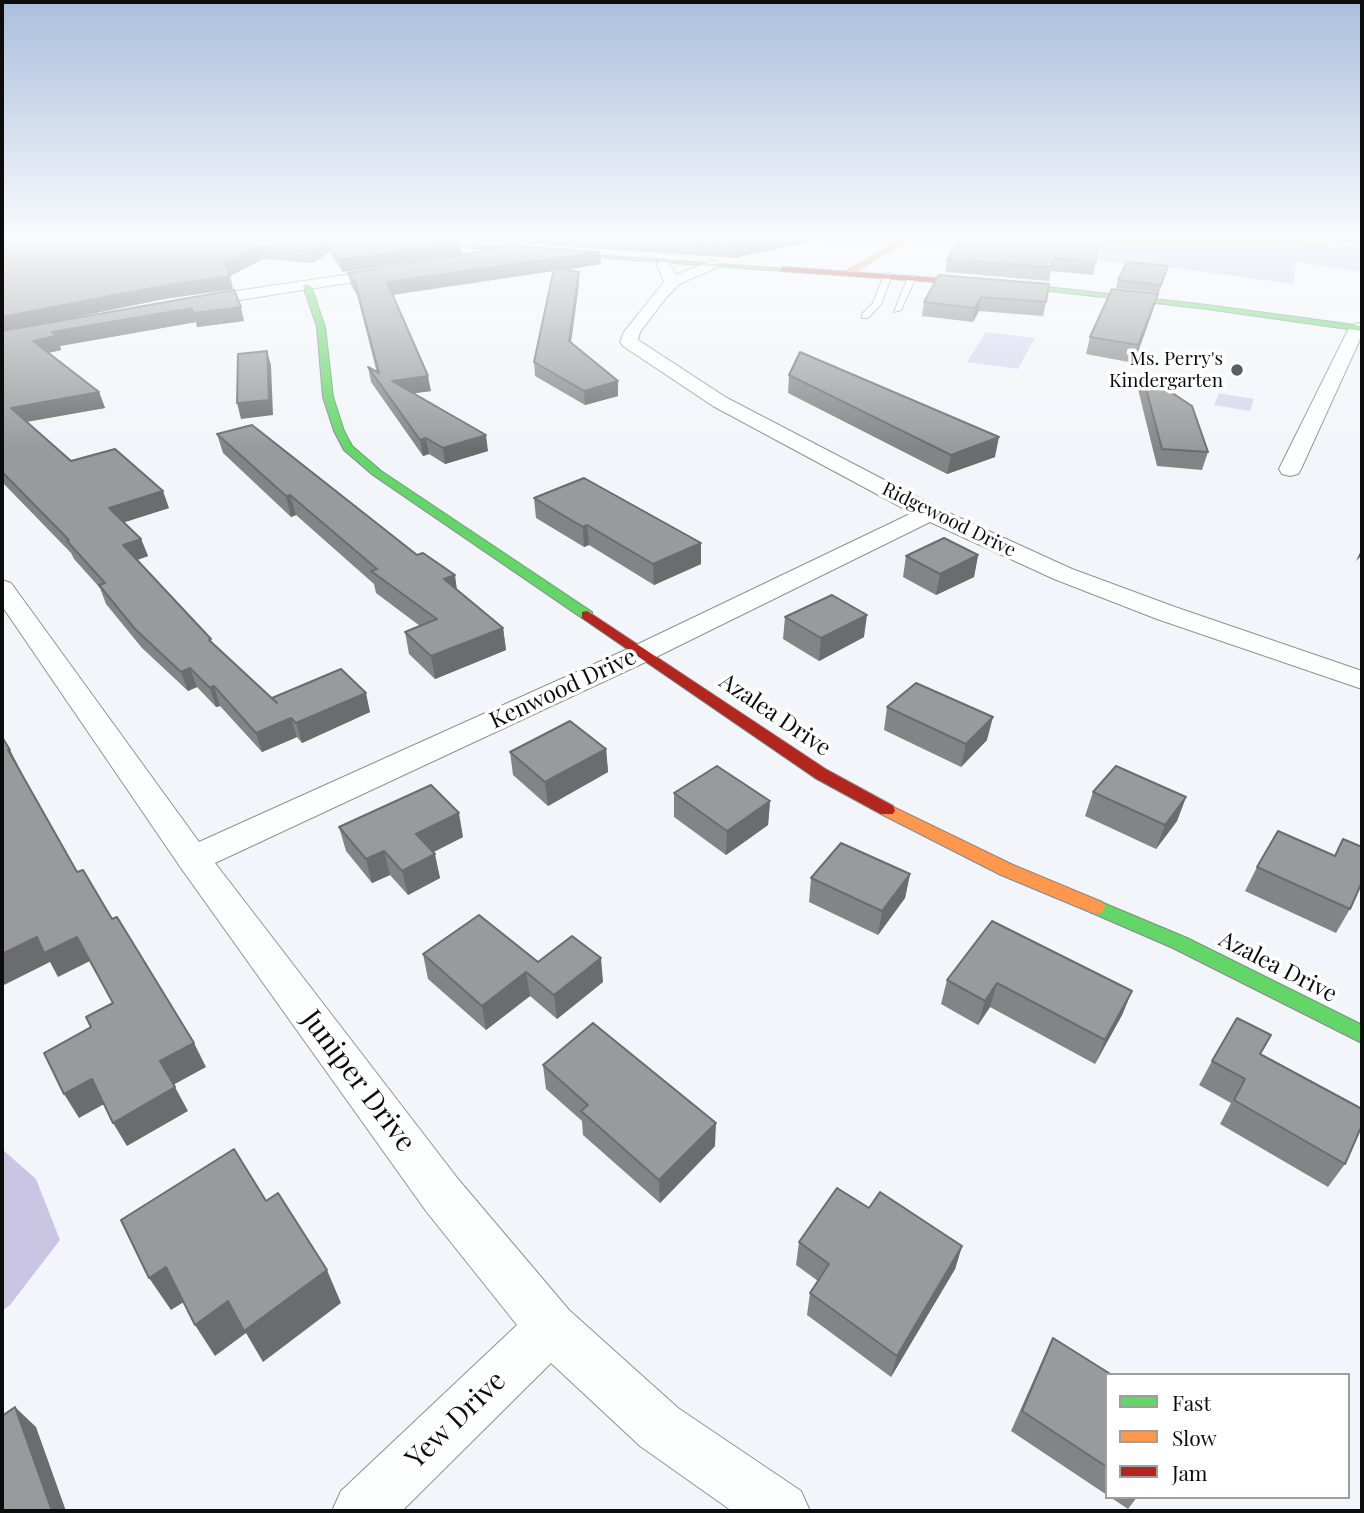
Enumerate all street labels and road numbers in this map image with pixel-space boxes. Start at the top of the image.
street label: Ridgewood Drive [878,478,1020,562]
street label: Kenwood Drive [485,643,641,735]
street label: Azalea Drive [714,668,836,762]
street label: Azalea Drive [1215,926,1341,1008]
street label: Juniper Drive [294,1004,422,1158]
street label: Yew Drive [399,1364,513,1476]

